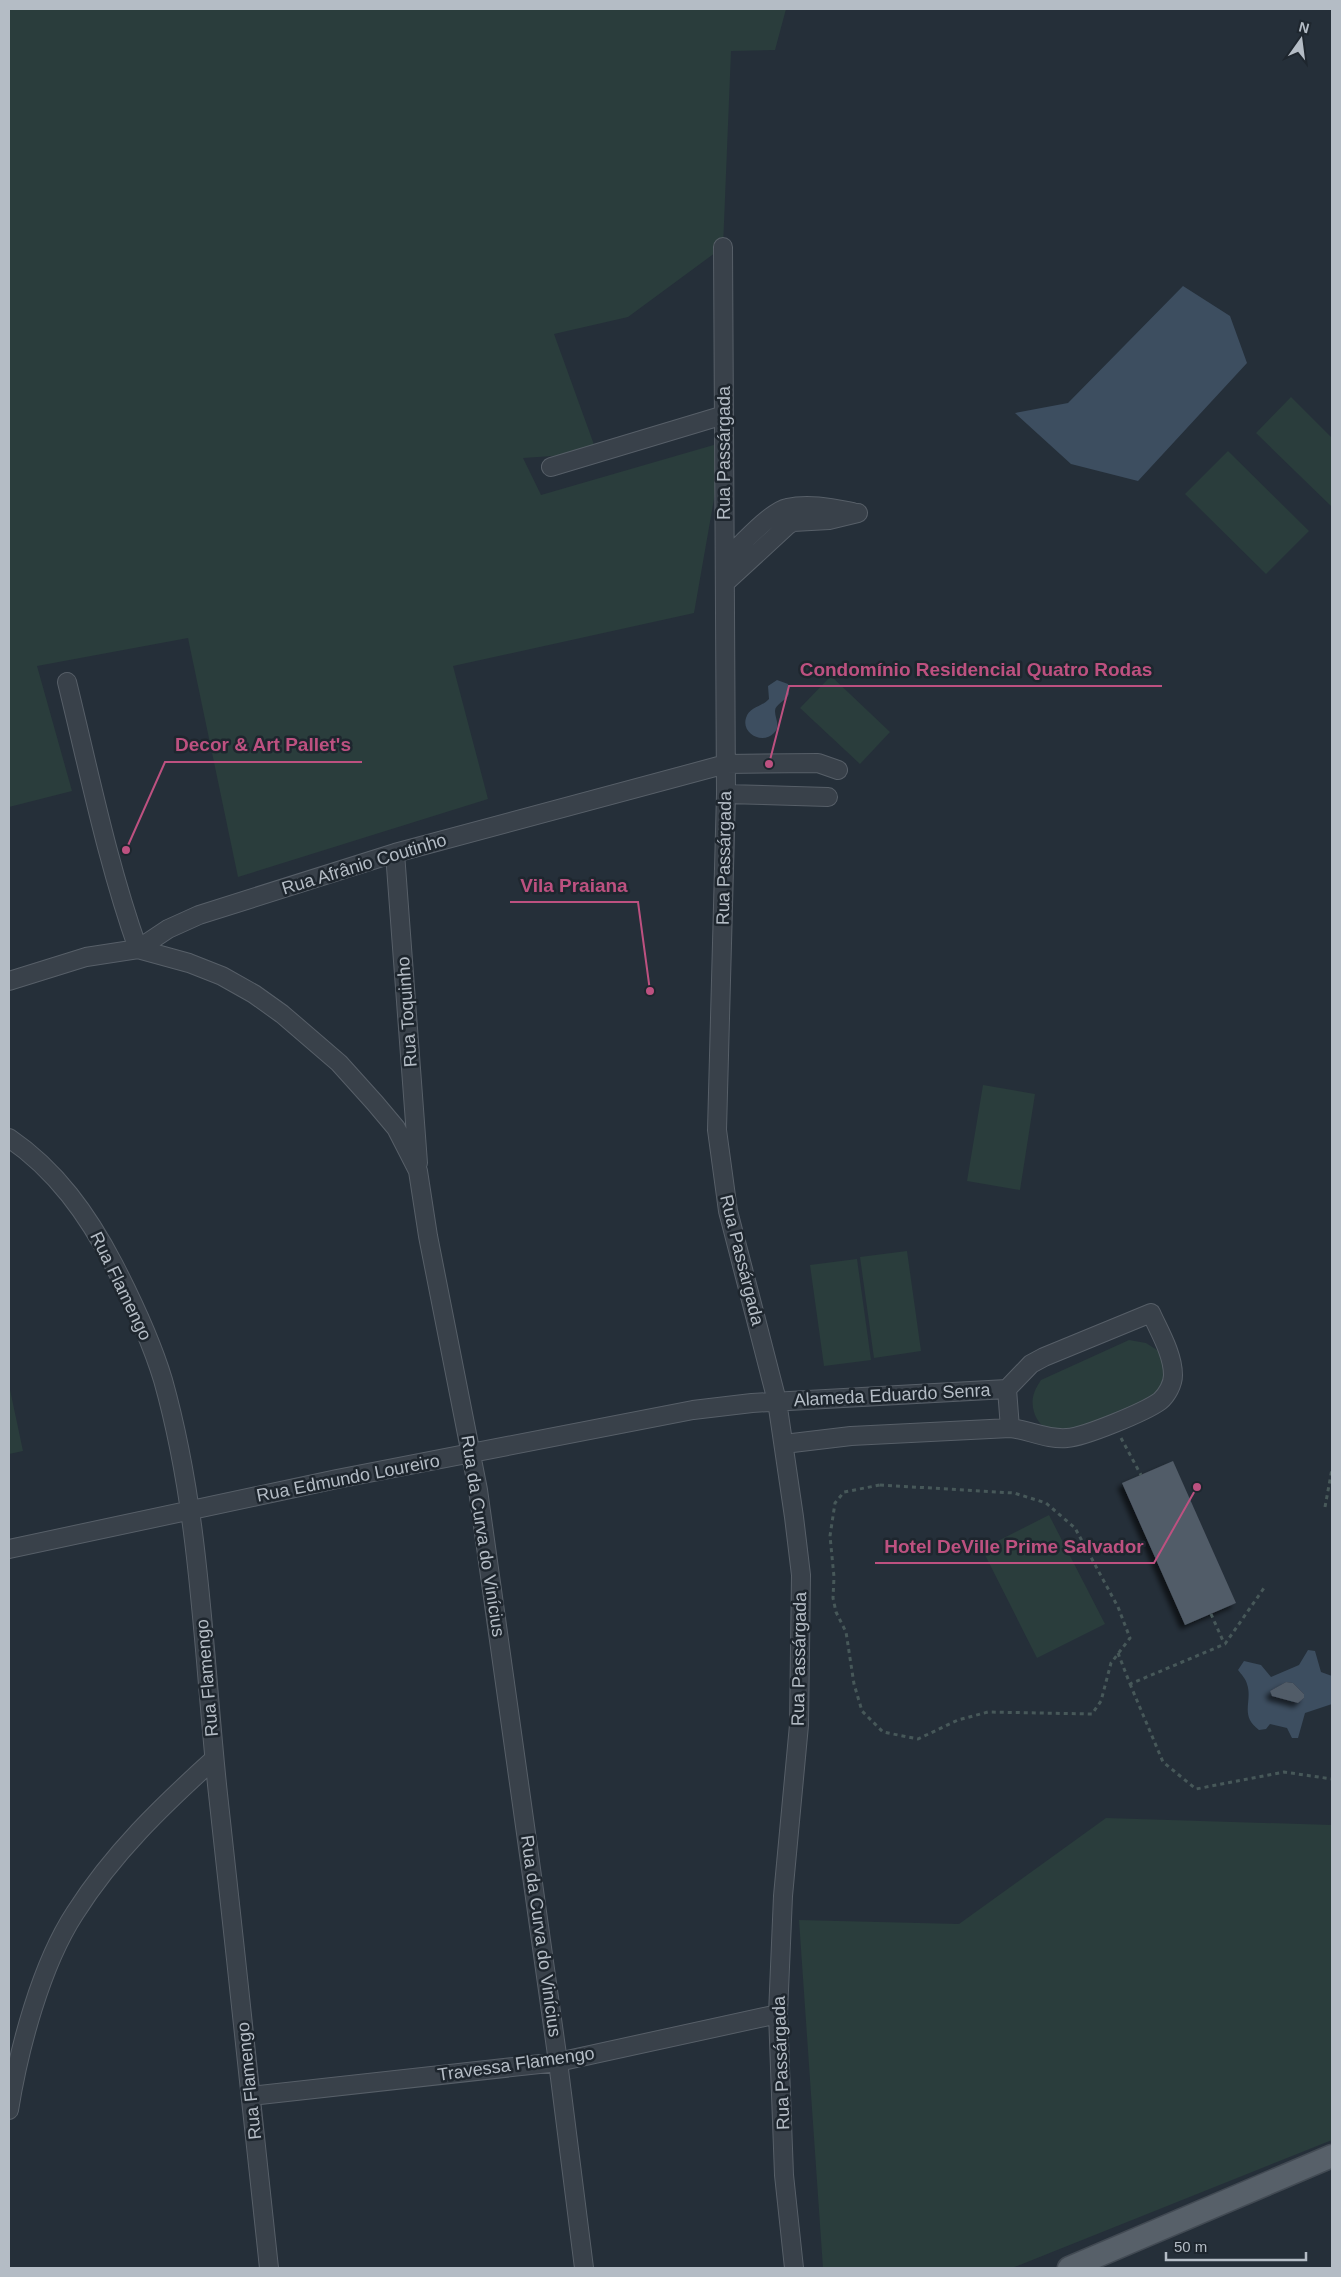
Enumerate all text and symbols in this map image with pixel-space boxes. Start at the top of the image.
north arrow [1276,15,1326,65]
text: N [1297,18,1311,36]
street label: Rua Passárgada [714,385,734,520]
callout: Condomínio Residencial Quatro Rodas [789,652,1162,686]
text: Condomínio Residencial Quatro Rodas [800,659,1152,680]
callout: Decor & Art Pallet's [165,728,362,762]
text: Decor & Art Pallet's [175,734,351,755]
street label: Rua Passárgada [713,790,735,925]
street label: Rua Afrânio Coutinho [279,829,449,899]
callout: Vila Praiana [510,868,638,902]
text: Vila Praiana [520,875,628,896]
street label: Rua Toquinho [393,956,421,1068]
street label: Rua Passárgada [716,1193,768,1328]
street label: Rua Flamengo [86,1229,156,1343]
street label: Alameda Eduardo Senra [793,1380,992,1410]
street label: Rua da Curva do Vinícius [457,1434,509,1638]
street label: Rua Edmundo Loureiro [255,1450,441,1506]
callout: Hotel DeVille Prime Salvador [875,1529,1154,1563]
text: Hotel DeVille Prime Salvador [884,1536,1144,1557]
street label: Rua Passárgada [788,1591,810,1726]
street label: Rua Flamengo [192,1618,222,1738]
street label: Rua da Curva do Vinícius [517,1834,565,2038]
street label: Rua Passárgada [769,1995,793,2130]
street label: Rua Flamengo [233,2021,265,2141]
street label: Travessa Flamengo [436,2043,596,2085]
scale bar [1166,2230,1306,2262]
text: 50 m [1174,2238,1207,2255]

